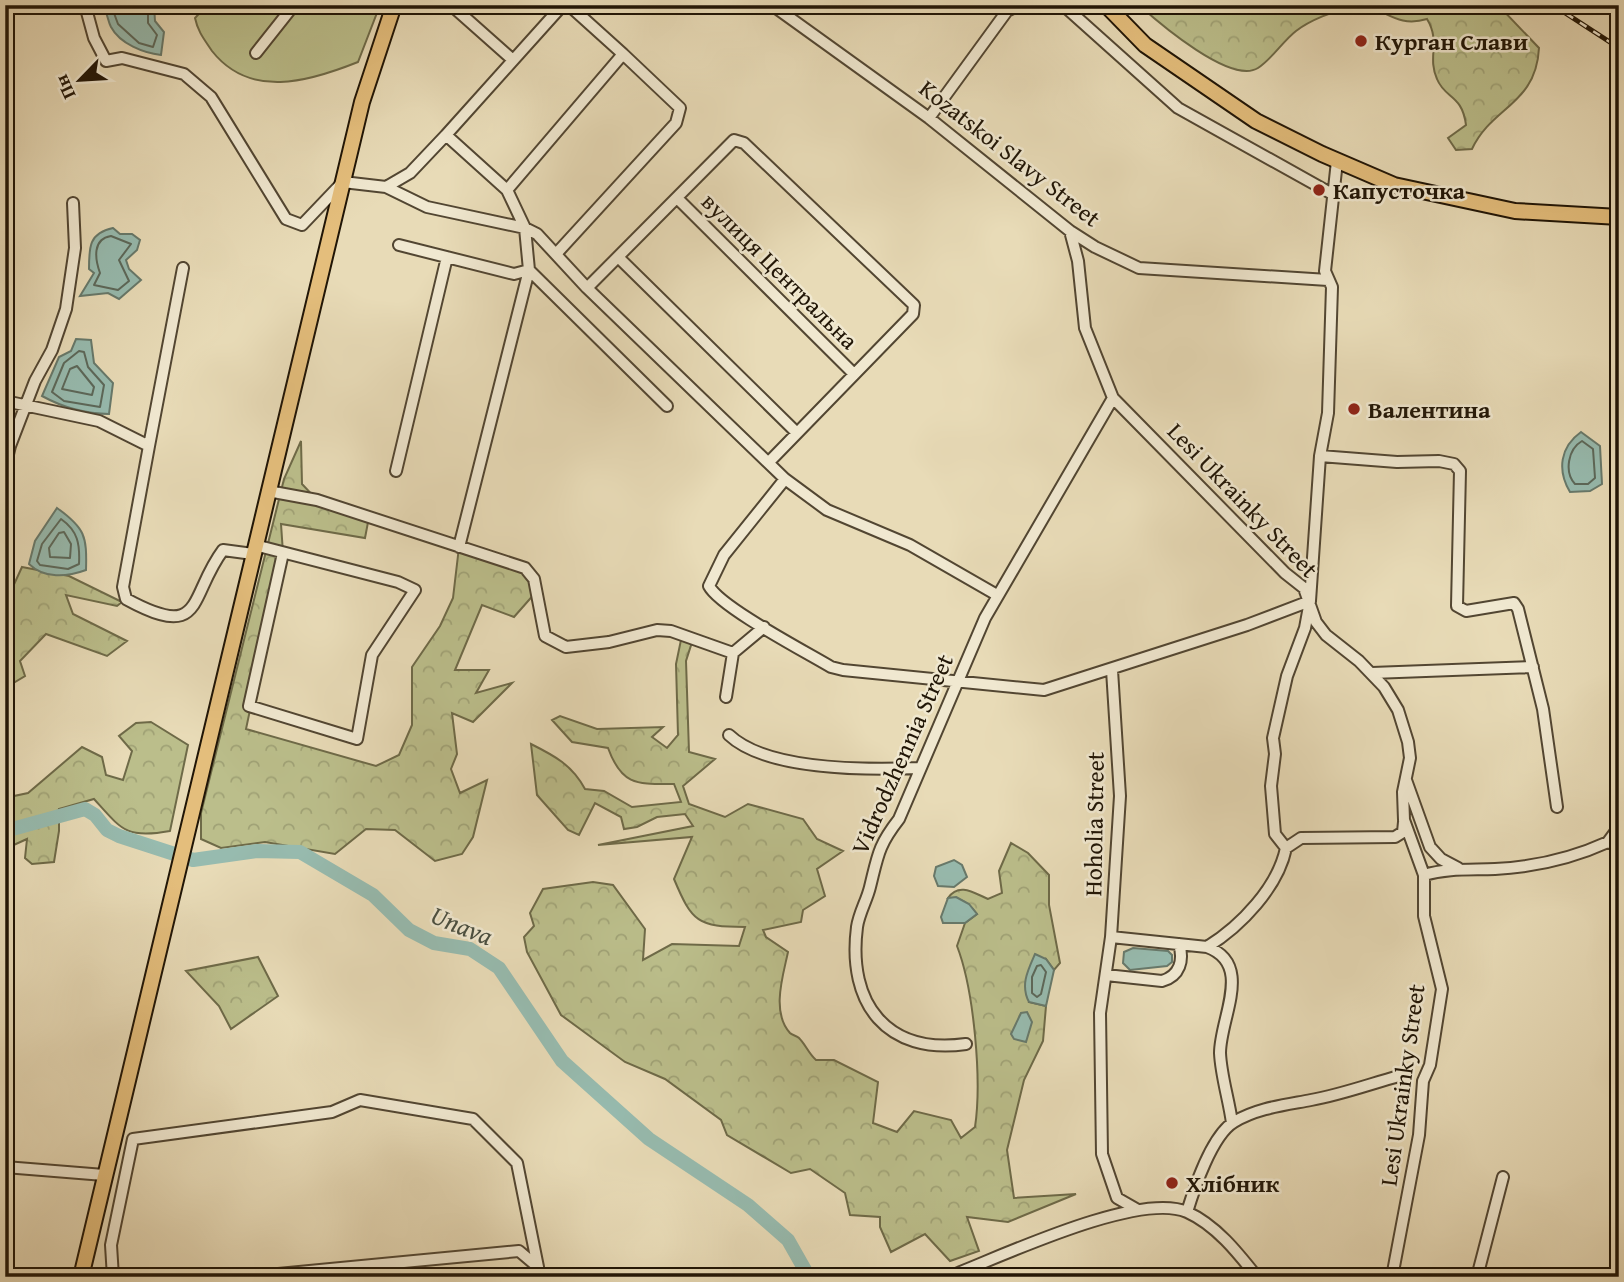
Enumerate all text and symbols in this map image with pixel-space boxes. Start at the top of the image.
place label: Курган Слави [1375,24,1528,59]
marker: Курган Слави [1353,33,1369,49]
north arrow [46,46,116,116]
text: Пн [47,70,82,104]
street label: Kozatskoi Slavy Street [912,71,1109,235]
place label: Капусточка [1333,173,1466,208]
marker: Капусточка [1311,182,1327,198]
street label: вулиця Центральна [694,185,867,358]
place label: Валентина [1368,392,1491,427]
marker: Валентина [1346,401,1362,417]
street label: Lesi Ukrainky Street [1160,415,1327,586]
street label: Vidrodzhennia Street [842,648,962,860]
street label: Hoholia Street [1075,751,1113,897]
water label: Unava [425,895,499,955]
street label: Lesi Ukrainky Street [1370,981,1434,1188]
place label: Хлібник [1186,1166,1280,1201]
marker: Хлібник [1164,1175,1180,1191]

